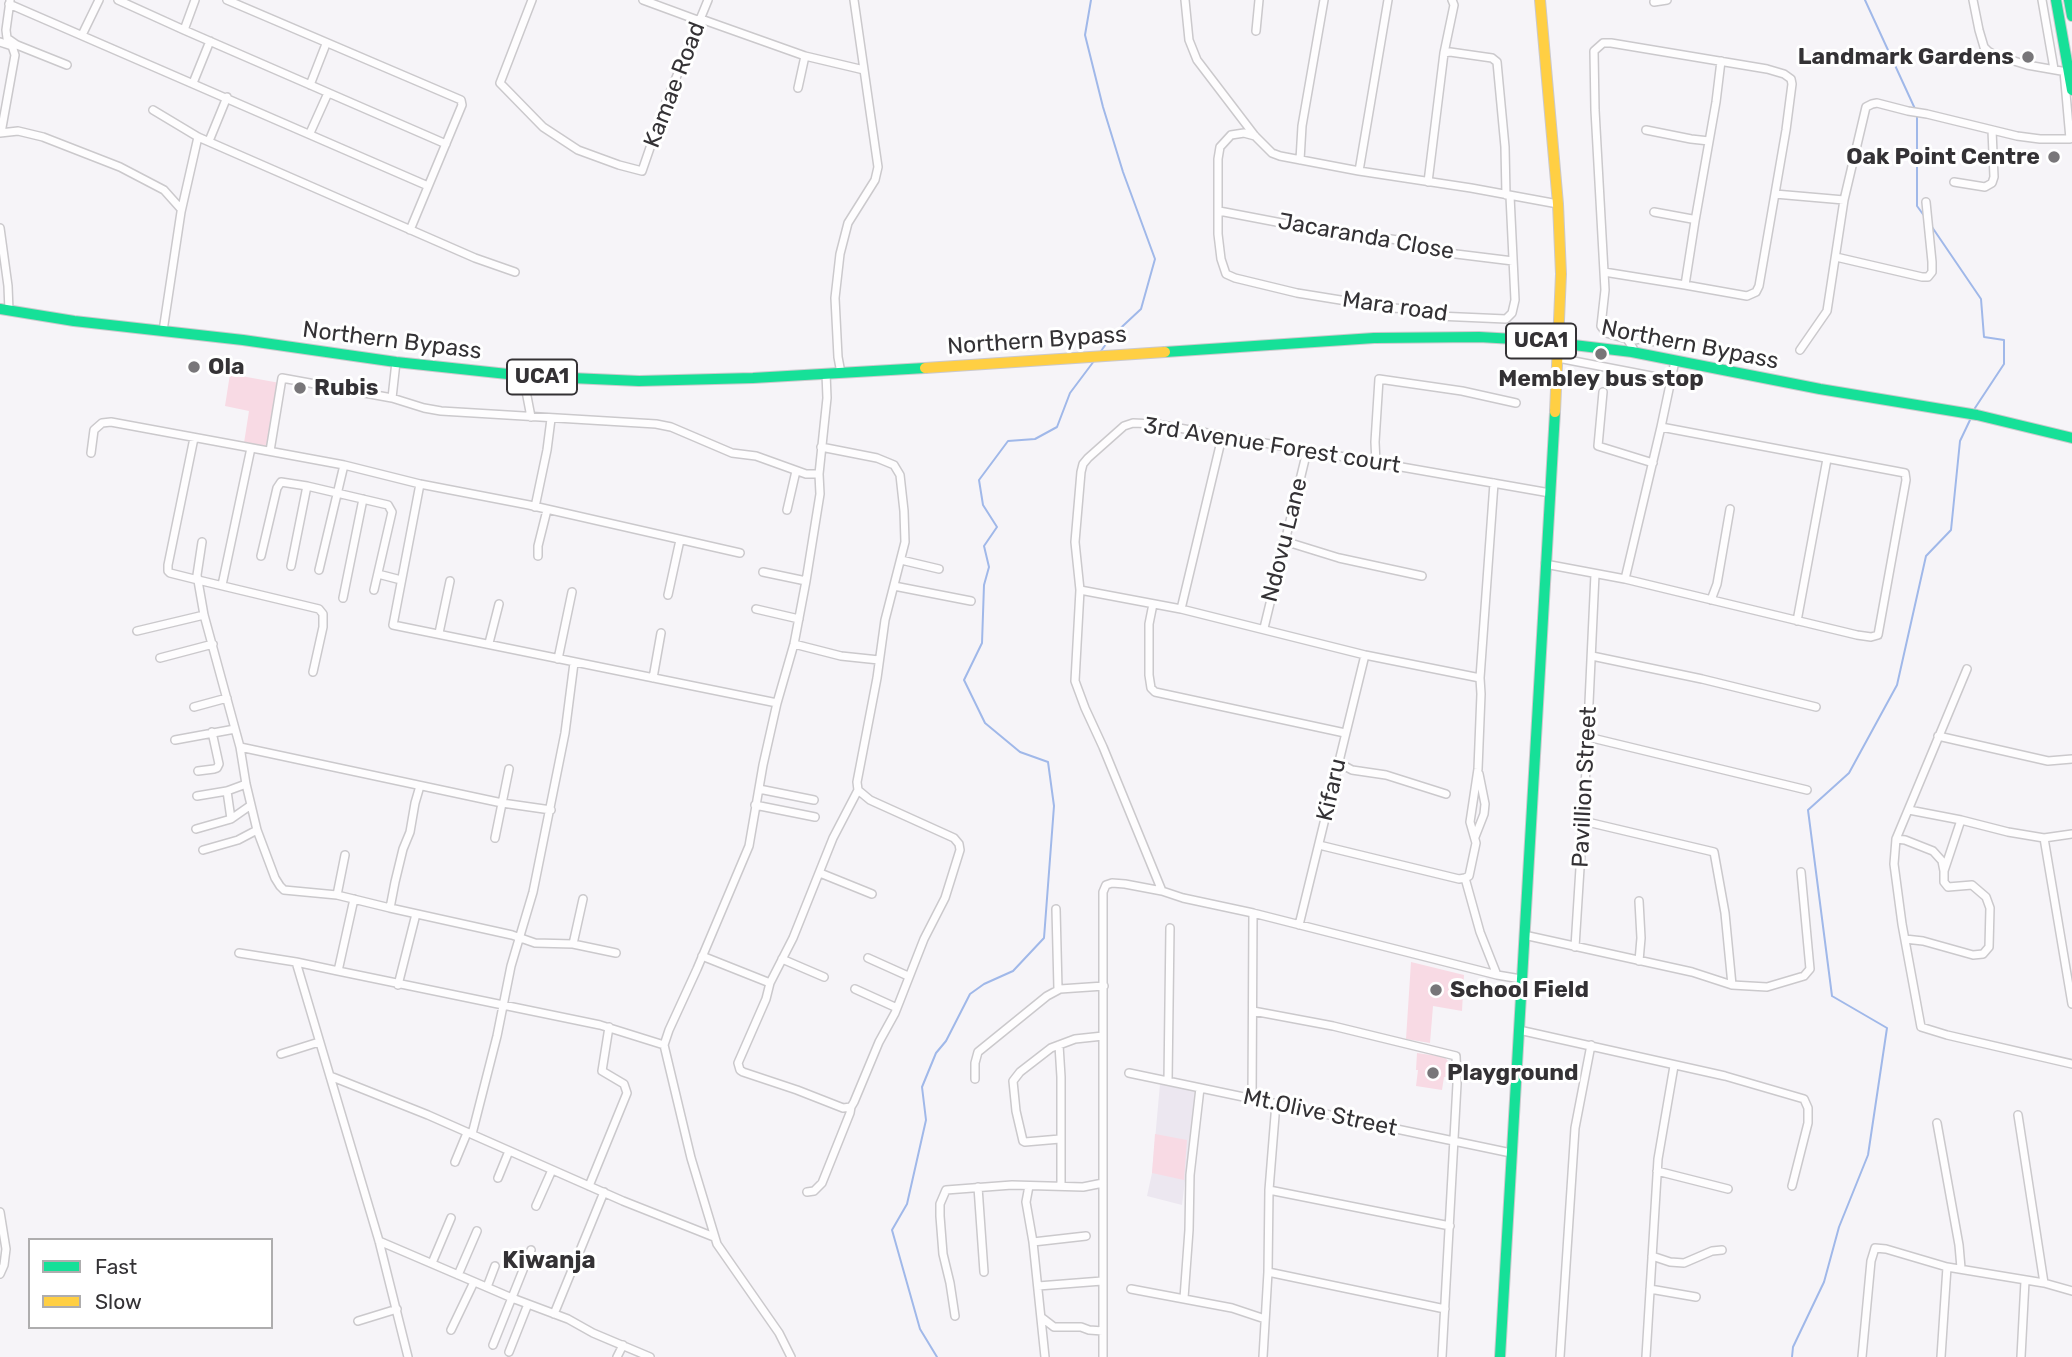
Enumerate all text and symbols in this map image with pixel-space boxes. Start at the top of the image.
street label: Kamae Road [638,18,712,152]
place label: Landmark Gardens [1798,43,2014,71]
marker: Landmark Gardens [2020,49,2036,65]
place label: Oak Point Centre [1846,143,2040,171]
marker: Oak Point Centre [2046,149,2062,165]
street label: Jacaranda Close [1276,208,1456,266]
street label: Mara road [1341,286,1449,328]
street label: Northern Bypass [1599,314,1781,376]
street label: Northern Bypass [301,316,483,366]
street label: Northern Bypass [946,321,1128,361]
road number: UCA1 [1506,324,1576,358]
marker: Membley bus stop [1593,346,1609,362]
place label: Ola [208,353,245,381]
marker: Ola [186,359,202,375]
road number: UCA1 [507,360,577,394]
place label: Membley bus stop [1498,365,1704,393]
place label: Rubis [314,374,378,402]
marker: Rubis [292,380,308,396]
street label: 3rd Avenue Forest court [1142,412,1402,480]
street label: Ndovu Lane [1256,475,1314,605]
street label: Pavillion Street [1567,706,1603,868]
street label: Kifaru [1311,756,1353,824]
place label: School Field [1450,976,1589,1004]
marker: School Field [1428,982,1444,998]
place label: Playground [1447,1059,1579,1087]
marker: Playground [1425,1065,1441,1081]
street label: Mt.Olive Street [1240,1083,1400,1143]
legend [28,1238,273,1329]
district label: Kiwanja [502,1247,596,1275]
text: Fast [95,1254,137,1279]
text: Slow [95,1289,142,1314]

